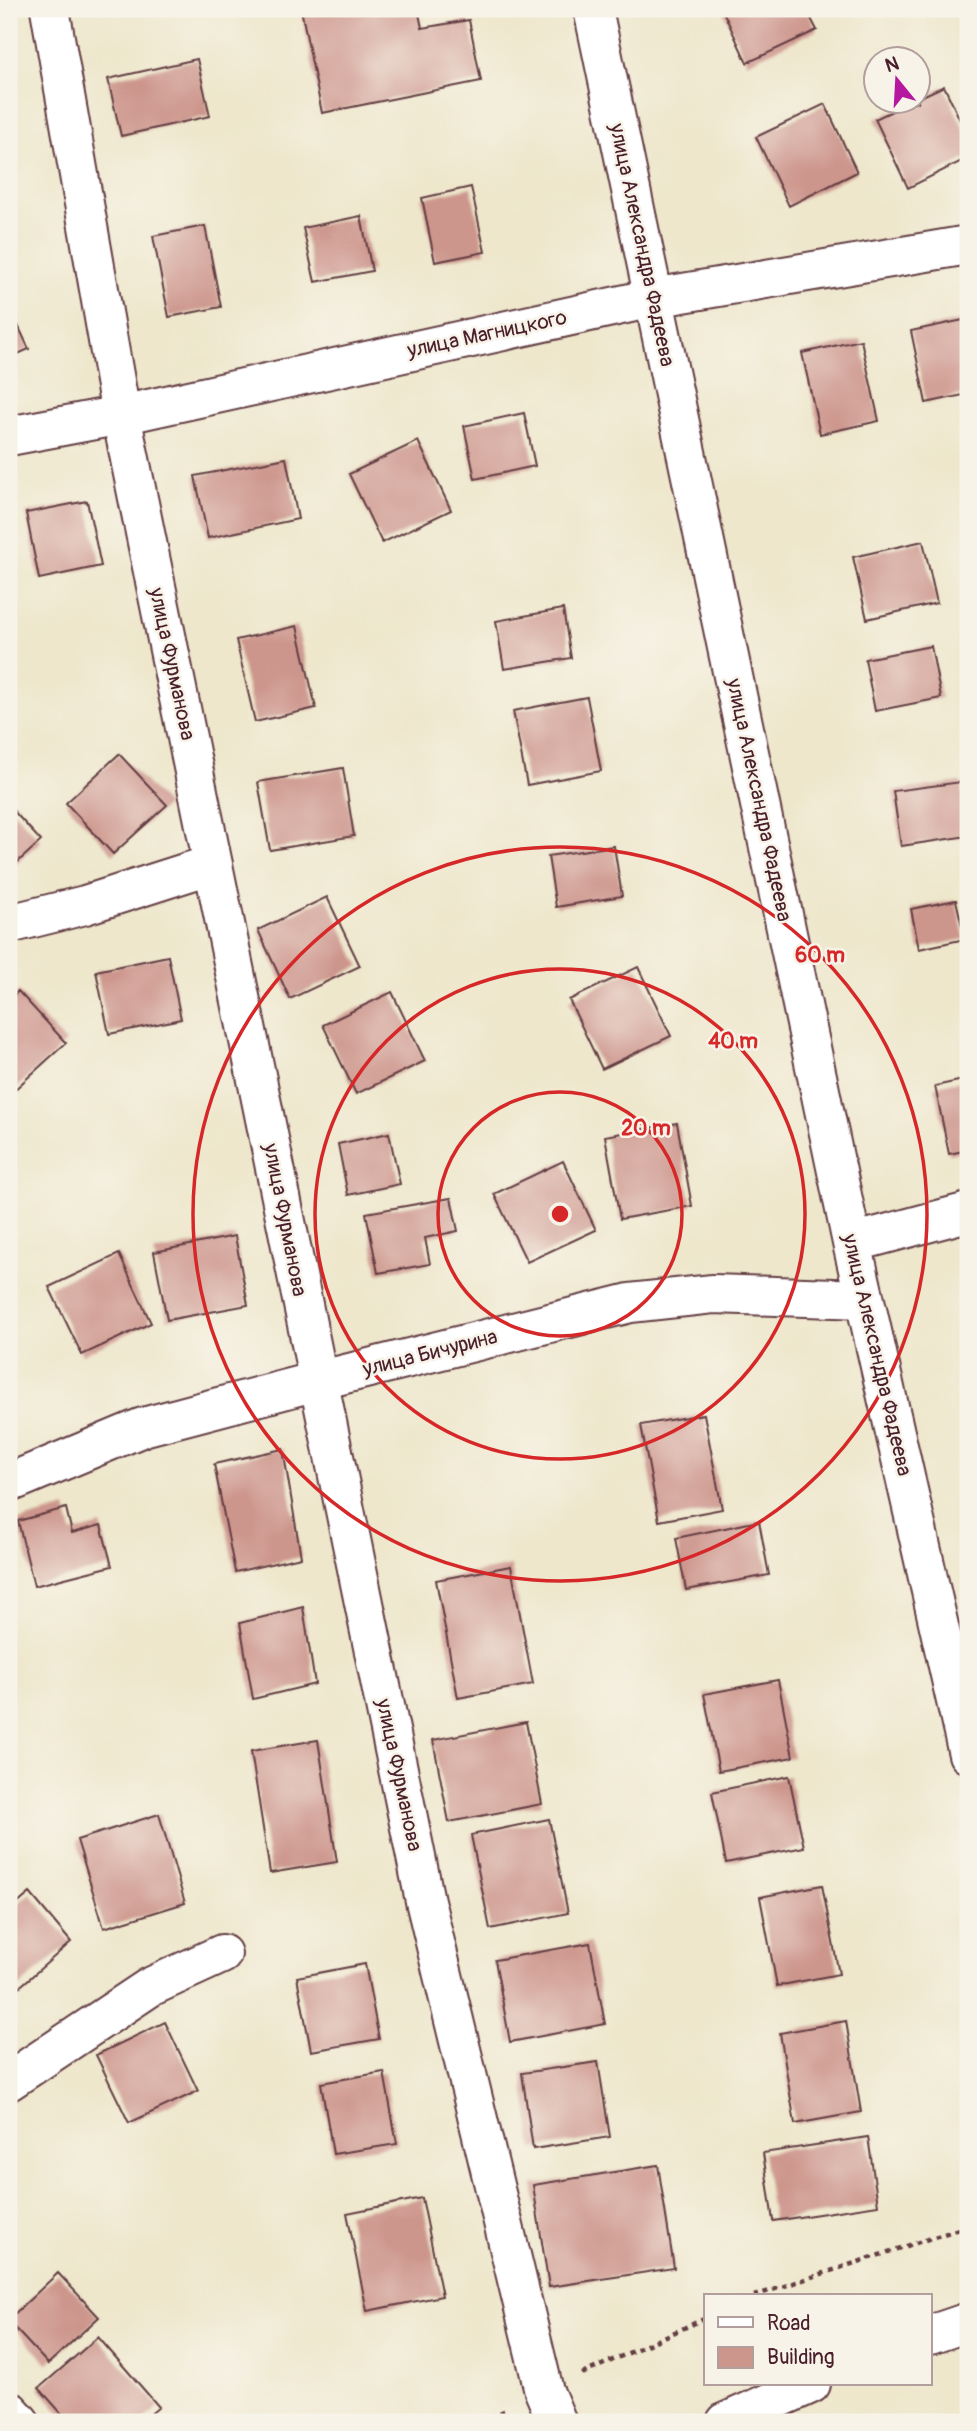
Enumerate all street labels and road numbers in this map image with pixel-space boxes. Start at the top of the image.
street label: улица Александра Фадеева [603,120,681,369]
street label: улица Магницкого [404,304,569,364]
street label: улица Фурманова [142,584,201,743]
street label: улица Александра Фадеева [720,675,798,924]
street label: улица Фурманова [257,1140,313,1299]
street label: улица Александра Фадеева [836,1230,918,1479]
street label: улица Бичурина [359,1323,500,1383]
street label: улица Фурманова [369,1695,428,1854]

